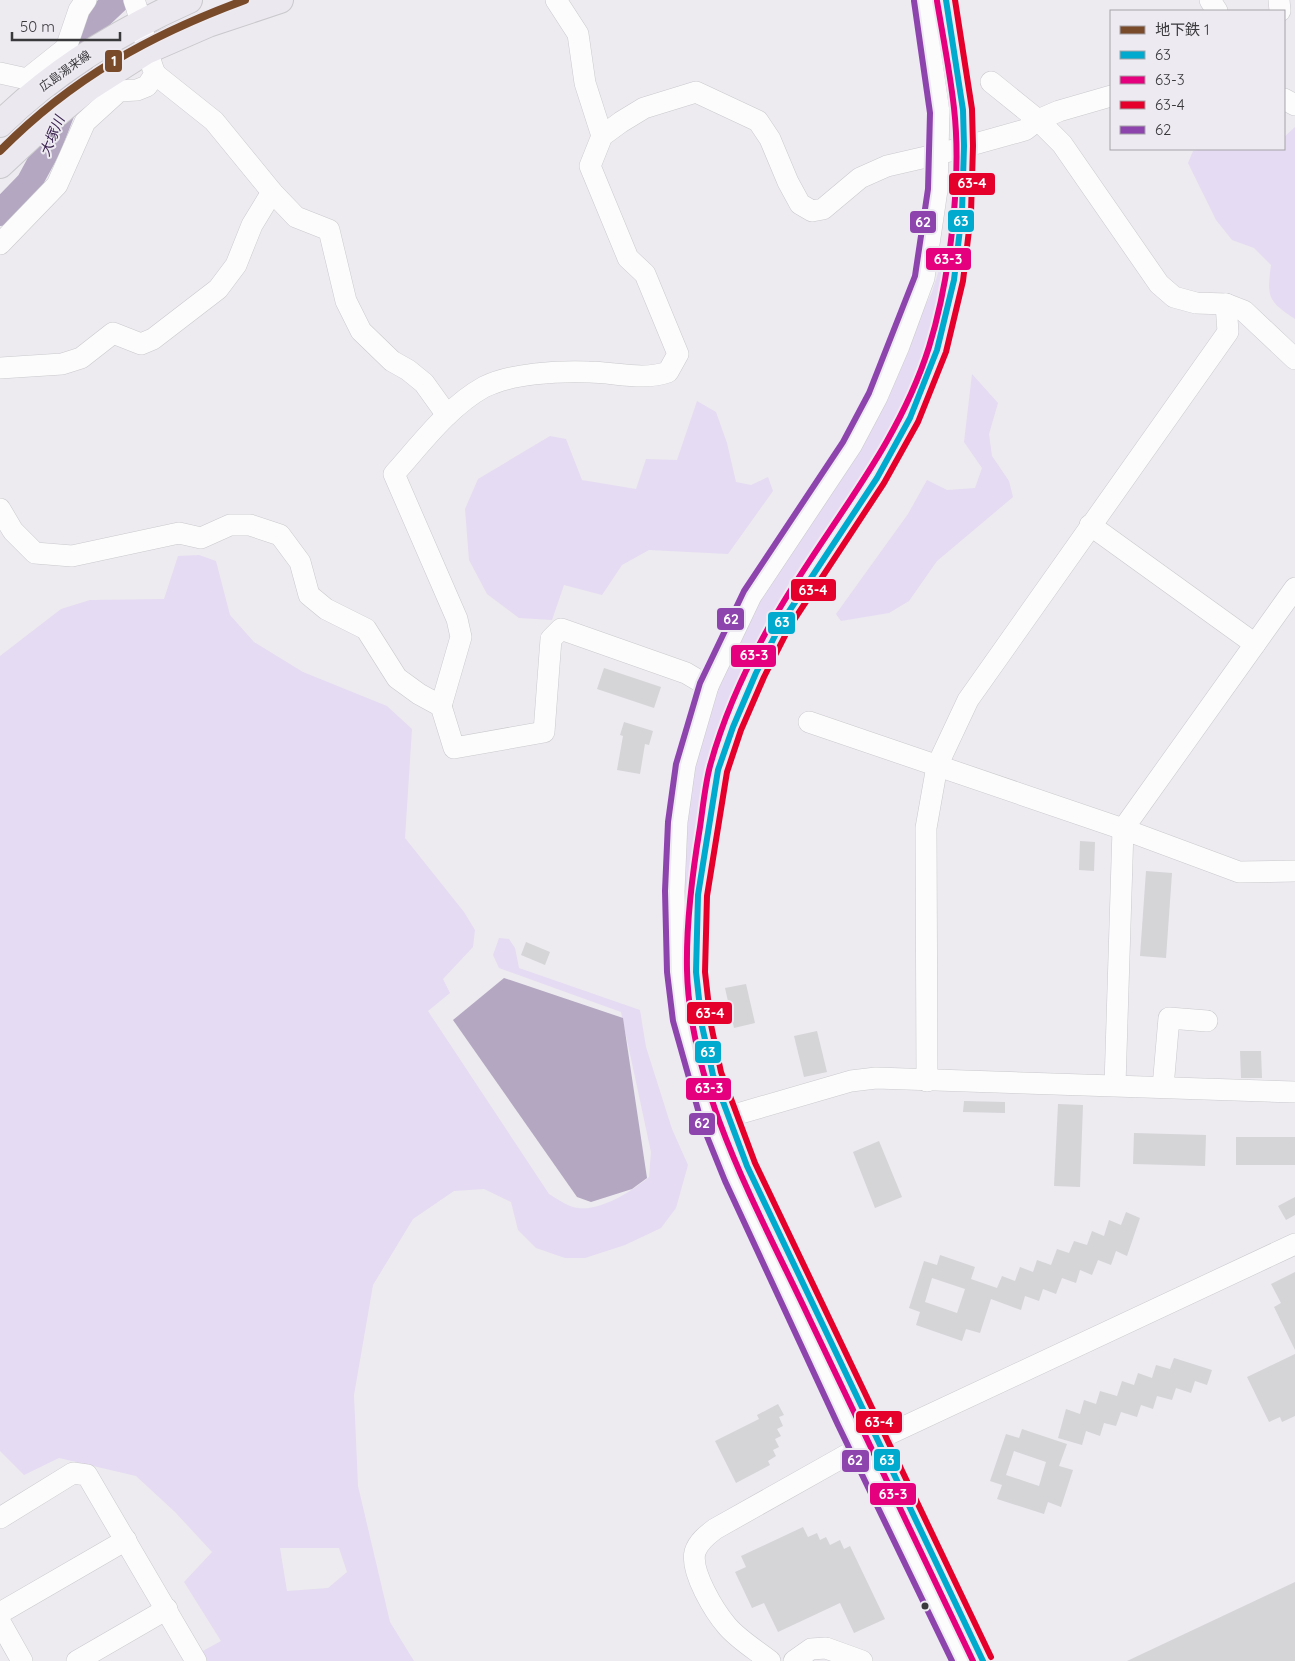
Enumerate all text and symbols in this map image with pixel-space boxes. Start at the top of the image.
scale bar [12,10,120,42]
legend [1110,10,1285,150]
text: 50 m [20,17,55,36]
text: 地下鉄 1 [1155,20,1210,39]
text: 63 [1155,45,1171,64]
street label: 広島湯来線 [36,47,93,94]
line badge: 1 [104,49,123,73]
text: 1 [111,52,117,70]
text: 63-3 [1155,70,1185,89]
text: 63-4 [1155,95,1185,114]
water label: 大塚川 [36,111,69,159]
text: 62 [1155,120,1171,139]
line badge: 63-4 [948,172,996,196]
text: 63-4 [957,174,987,192]
line badge: 63 [947,209,975,233]
line badge: 62 [909,210,937,234]
text: 63 [953,212,969,230]
text: 62 [915,213,931,231]
line badge: 63-3 [925,247,972,271]
text: 63-3 [934,250,962,268]
line badge: 63-4 [790,578,837,602]
text: 63-4 [798,581,828,599]
line badge: 62 [716,607,745,631]
text: 62 [723,610,739,628]
line badge: 63 [767,611,796,635]
text: 63 [774,613,790,631]
line badge: 63-3 [730,644,777,668]
text: 63-3 [740,646,768,664]
line badge: 63-4 [686,1001,733,1025]
text: 63-4 [695,1004,725,1022]
line badge: 63 [694,1040,722,1064]
text: 63 [700,1043,716,1061]
line badge: 63-3 [685,1077,732,1101]
text: 63-3 [695,1079,723,1097]
line badge: 62 [688,1112,716,1136]
text: 62 [694,1114,710,1132]
line badge: 63-4 [855,1410,903,1434]
text: 63-4 [864,1413,894,1431]
line badge: 63 [873,1448,901,1472]
line badge: 62 [841,1449,870,1473]
text: 62 [847,1451,863,1469]
text: 63 [879,1451,895,1469]
line badge: 63-3 [869,1482,917,1506]
text: 63-3 [879,1485,907,1503]
unlabelled marker [920,1601,930,1611]

